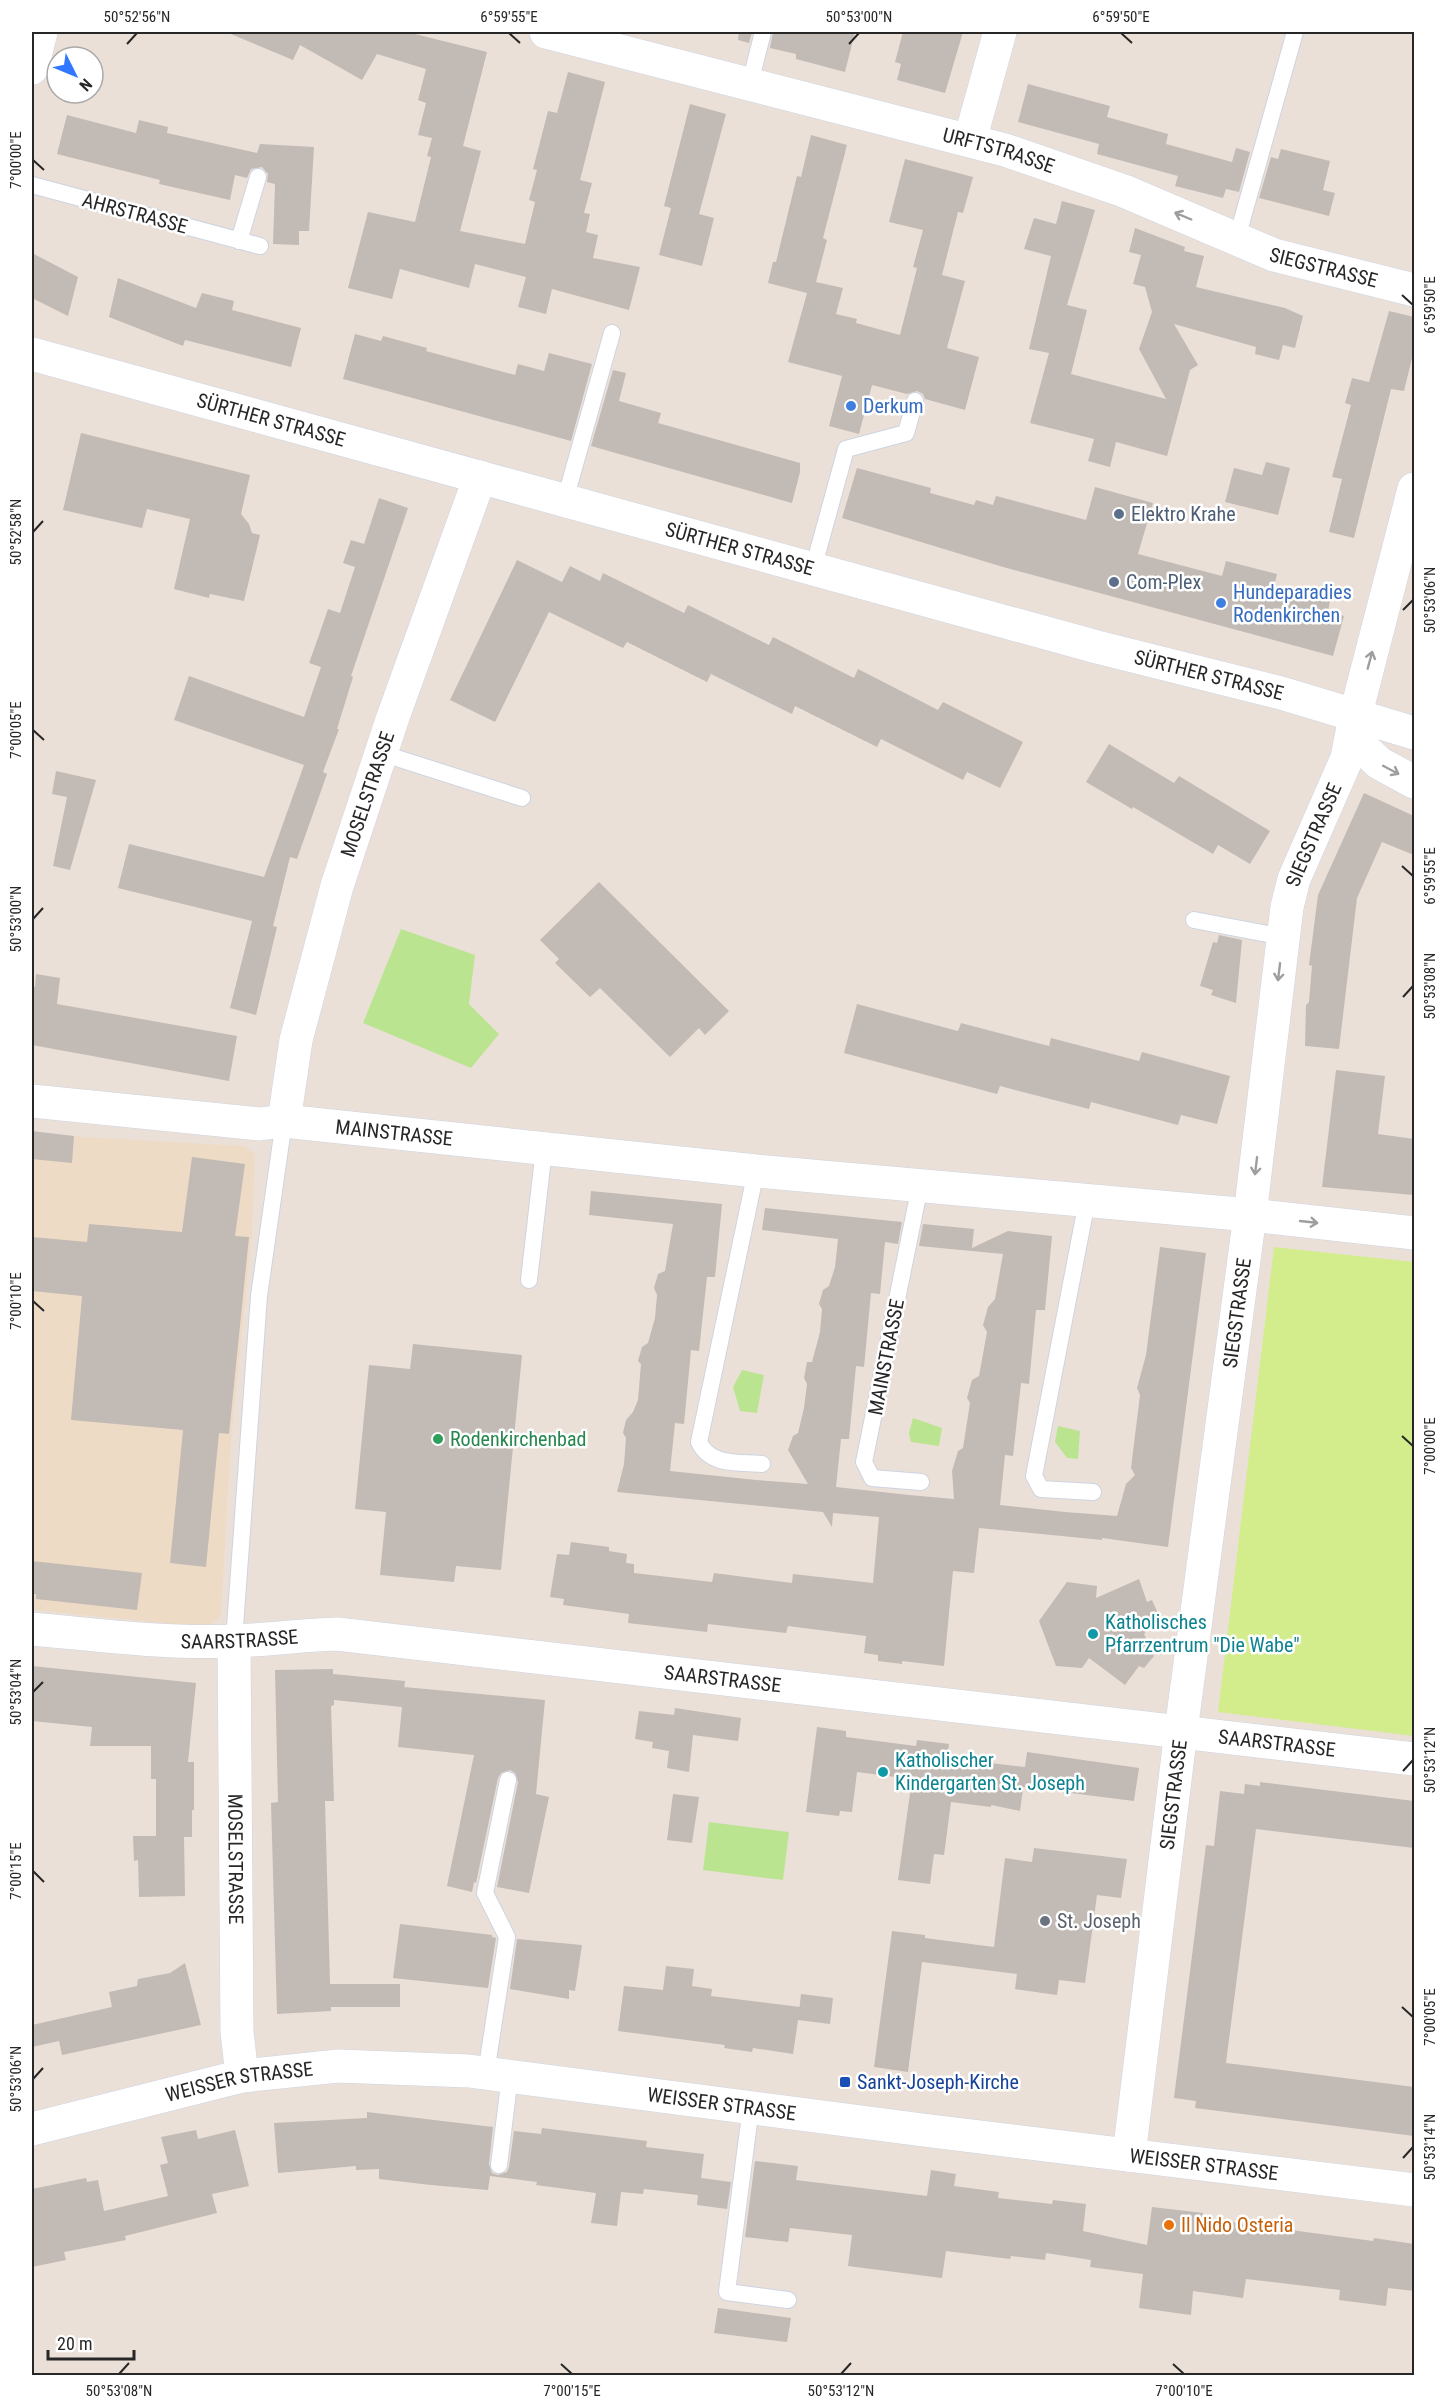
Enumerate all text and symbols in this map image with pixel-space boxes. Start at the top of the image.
text: 50°52'56"N [104,8,170,26]
text: 6°59'55"E [480,8,538,26]
text: 50°53'00"N [826,8,892,26]
text: 6°59'50"E [1092,8,1150,26]
north arrow [45,45,105,105]
text: N [75,75,96,95]
street label: URFTSTRASSE [940,123,1058,178]
text: 7°00'00"E [7,131,25,189]
street label: AHRSTRASSE [80,187,190,239]
one-way arrow [1174,210,1193,221]
street label: SIEGSTRASSE [1267,242,1380,292]
text: 6°59'50"E [1421,276,1439,334]
street label: SÜRTHER STRASSE [194,388,348,452]
place label: Derkum [863,394,924,418]
marker: Derkum [844,399,858,413]
text: 50°52'58"N [7,499,25,565]
place label: Elektro Krahe [1131,502,1236,526]
marker: Elektro Krahe [1112,507,1126,521]
street label: SÜRTHER STRASSE [663,517,817,581]
text: 50°53'06"N [1421,567,1439,633]
place label: Com-Plex [1126,570,1201,594]
marker: Com-Plex [1107,575,1121,589]
place label: Hundeparadies Rodenkirchen [1233,580,1352,627]
marker: Hundeparadies Rodenkirchen [1214,596,1228,610]
street label: SÜRTHER STRASSE [1132,645,1286,705]
one-way arrow [1364,651,1376,670]
text: 7°00'05"E [7,701,25,759]
street label: MOSELSTRASSE [335,728,399,860]
one-way arrow [1382,764,1399,776]
street label: SIEGSTRASSE [1281,779,1347,889]
text: 6°59'55"E [1421,847,1439,905]
text: 50°53'00"N [7,886,25,952]
text: 50°53'08"N [1421,953,1439,1019]
one-way arrow [1273,961,1284,981]
street label: MAINSTRASSE [334,1115,454,1151]
one-way arrow [1250,1155,1261,1175]
one-way arrow [1298,1217,1318,1228]
street label: SIEGSTRASSE [1218,1256,1256,1369]
text: 7°00'10"E [7,1272,25,1330]
street label: MAINSTRASSE [863,1297,909,1417]
text: 7°00'00"E [1421,1417,1439,1475]
place label: Rodenkirchenbad [450,1427,586,1451]
marker: Rodenkirchenbad [431,1432,445,1446]
place label: Katholisches Pfarrzentrum "Die Wabe" [1105,1610,1300,1657]
street label: SAARSTRASSE [180,1624,299,1654]
marker: Katholisches Pfarrzentrum "Die Wabe" [1086,1627,1100,1641]
text: 50°53'04"N [7,1659,25,1725]
street label: SAARSTRASSE [663,1660,783,1697]
street label: SAARSTRASSE [1217,1724,1337,1762]
text: 50°53'12"N [1421,1727,1439,1793]
street label: SIEGSTRASSE [1155,1738,1192,1851]
place label: Katholischer Kindergarten St. Joseph [895,1748,1085,1795]
marker: Katholischer Kindergarten St. Joseph [876,1765,890,1779]
street label: MOSELSTRASSE [223,1794,248,1924]
text: 7°00'15"E [7,1842,25,1900]
place label: St. Joseph [1057,1909,1141,1933]
marker: St. Joseph [1038,1914,1052,1928]
text: 7°00'05"E [1421,1988,1439,2046]
text: 50°53'06"N [7,2046,25,2112]
street label: WEISSER STRASSE [163,2057,314,2107]
place label: Sankt-Joseph-Kirche [857,2070,1019,2094]
marker: Sankt-Joseph-Kirche [838,2075,852,2089]
street label: WEISSER STRASSE [646,2082,798,2125]
text: 50°53'14"N [1421,2114,1439,2180]
street label: WEISSER STRASSE [1128,2143,1280,2185]
place label: Il Nido Osteria [1181,2213,1293,2237]
marker: Il Nido Osteria [1162,2218,1176,2232]
scale bar [48,2323,134,2361]
text: 20 m [57,2333,92,2354]
text: 50°53'08"N [86,2382,152,2400]
text: 7°00'15"E [543,2382,601,2400]
text: 50°53'12"N [808,2382,874,2400]
text: 7°00'10"E [1155,2382,1213,2400]

